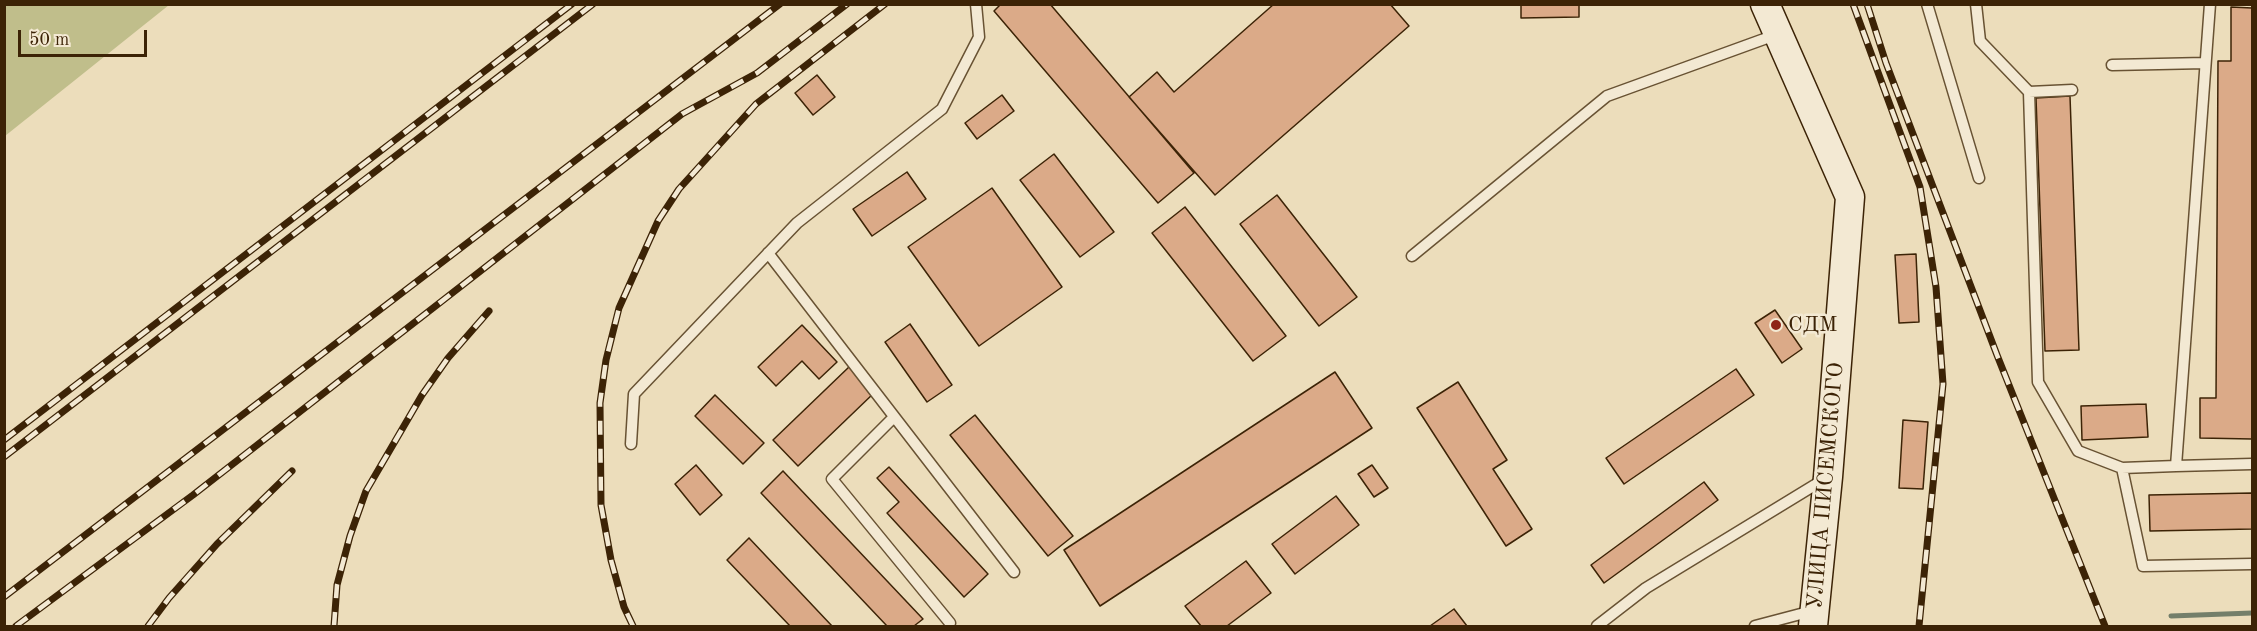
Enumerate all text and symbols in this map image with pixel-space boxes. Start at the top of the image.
scale bar [21,18,150,56]
text: 50 m [29,31,69,49]
place label: СДМ [1788,312,1837,338]
marker: СДМ [1769,318,1783,332]
street label: УЛИЦА ПИСЕМСКОГО [1802,361,1850,611]

